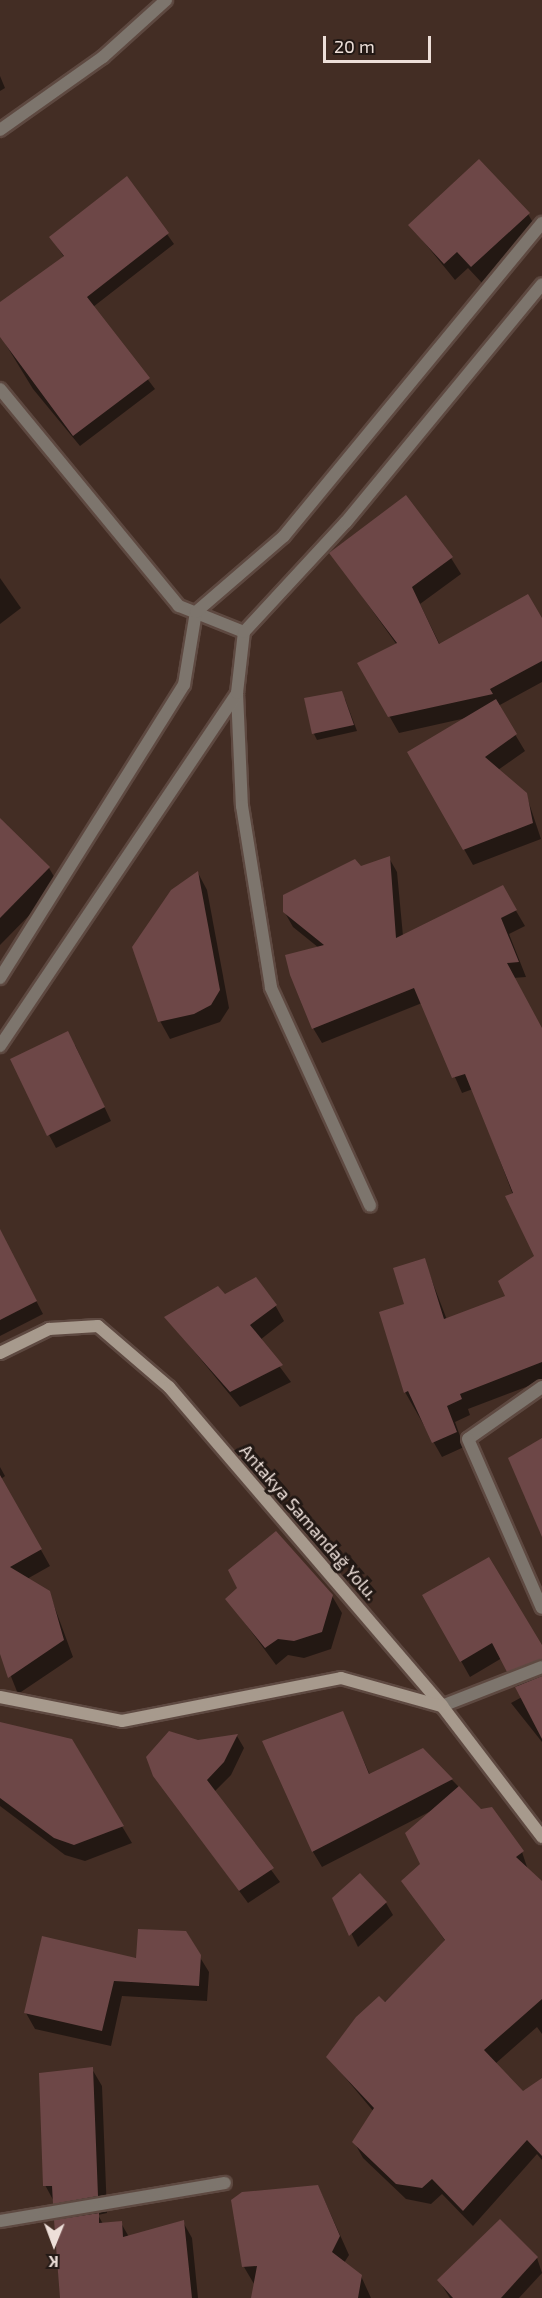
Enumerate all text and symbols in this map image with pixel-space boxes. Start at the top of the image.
scale bar [326,24,434,62]
text: 20 m [334,35,375,57]
street label: Antakya Samandağ Yolu. [235,1439,383,1605]
north arrow [24,2214,84,2274]
text: K [48,2253,59,2272]

